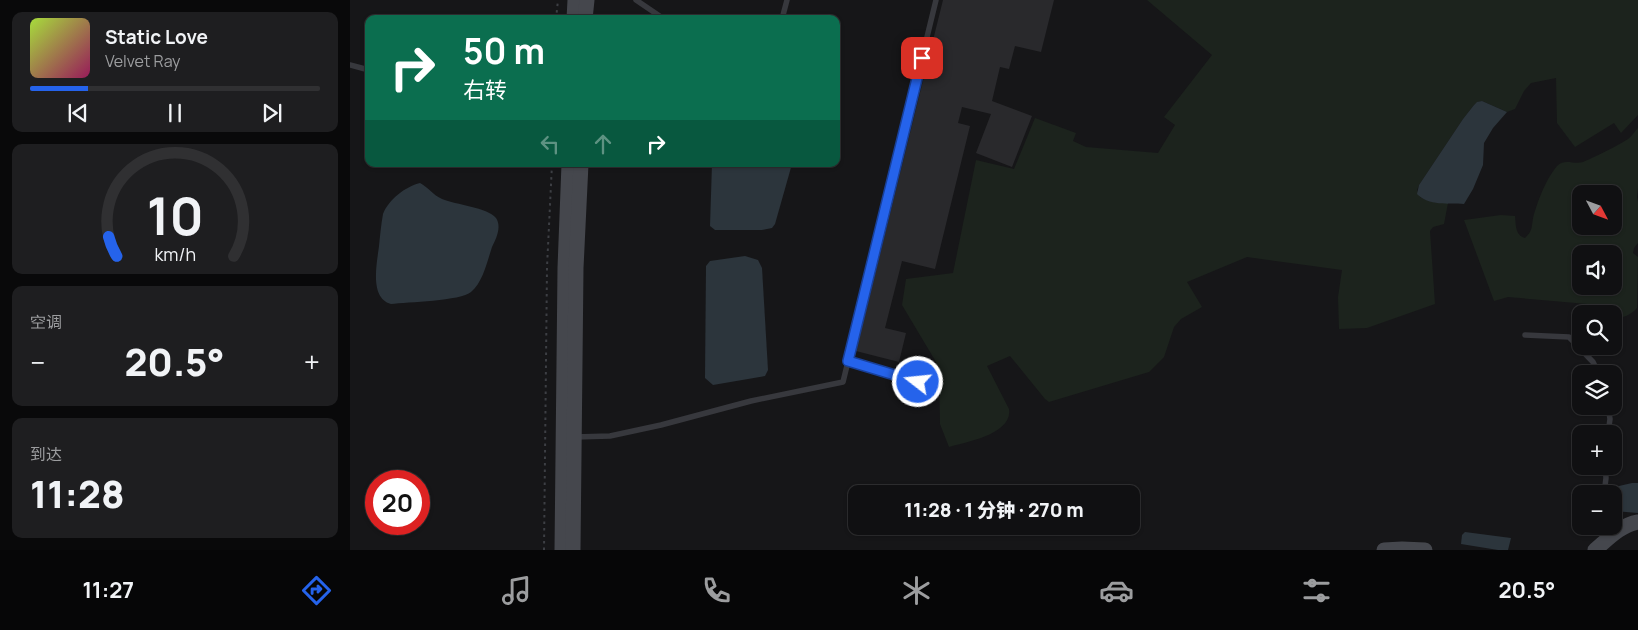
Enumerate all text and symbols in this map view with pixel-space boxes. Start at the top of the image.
text: Static Love [105,24,208,50]
text: 50 m [463,27,545,75]
icon: right [380,35,445,100]
pin [901,37,943,79]
icon: arrive [908,44,936,72]
text: Velvet Ray [105,50,181,72]
text: 右转 [463,75,507,105]
icon: previous [64,99,92,127]
icon: pause [161,99,189,127]
icon: next [258,99,286,127]
icon: left [536,130,564,158]
icon: ahead [589,130,617,158]
icon: right [642,130,670,158]
text: 10 [147,180,204,251]
north arrow [1572,185,1622,235]
map controls [1572,185,1622,535]
text: km/h [154,242,196,266]
button: sound [1572,245,1622,295]
button: search [1572,305,1622,355]
text: 空调 [30,311,62,333]
text: 20.5° [124,335,225,387]
text: − [30,343,45,381]
text: + [304,343,320,381]
position arrow [891,355,943,407]
button: layers [1572,365,1622,415]
button: + [1572,425,1622,475]
text: 到达 [30,443,62,465]
text: 11:28 [30,467,125,519]
speed limit sign: 20 [365,470,430,535]
button: − [1572,485,1622,535]
text: 11:28 · 1 分钟 · 270 m [904,497,1084,523]
icon: directions [299,573,334,608]
icon: music [499,573,534,608]
icon: phone [699,573,734,608]
icon: climate [899,573,934,608]
icon: car [1099,573,1134,608]
icon: filters [1299,573,1334,608]
text: 11:27 [82,575,134,605]
text: 20.5° [1498,575,1556,605]

